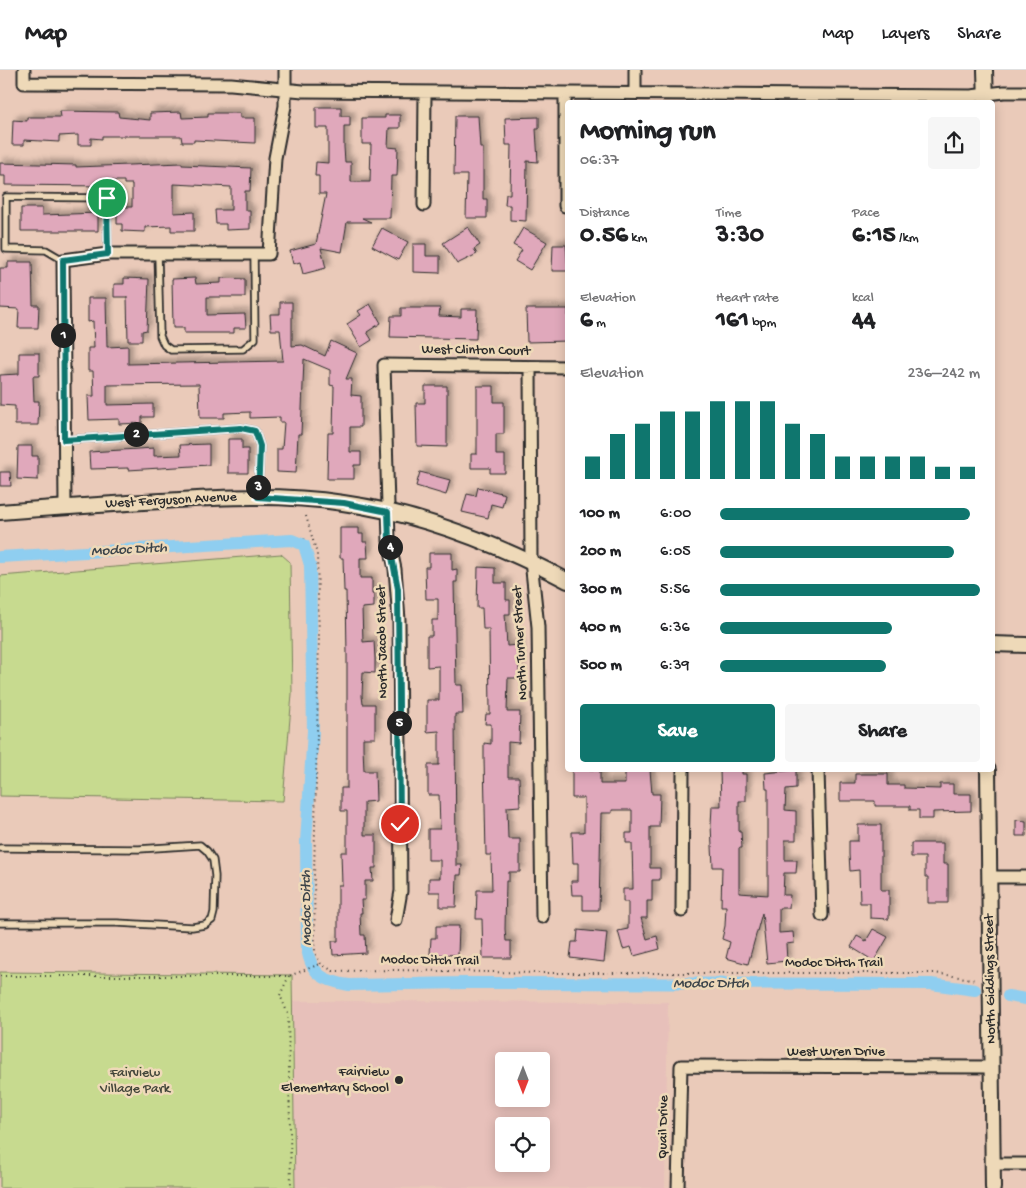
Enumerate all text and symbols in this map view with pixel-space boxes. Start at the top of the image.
text: Map [25,20,67,49]
text: Map [822,24,854,45]
text: Layers [882,24,929,45]
text: Share [957,24,1001,45]
text: Morning run [580,116,715,149]
button: share [928,117,980,169]
text: 06:37 [580,152,619,171]
pin [86,177,128,219]
icon: arrive [93,184,121,212]
text: Distance [580,205,629,222]
text: Time [716,205,742,222]
text: Pace [852,205,879,222]
text: 0.56 [580,222,628,251]
text: 3:30 [716,222,764,251]
text: 6:15 [852,222,896,251]
text: km [628,230,647,247]
text: /km [896,230,919,247]
text: Elevation [580,290,636,307]
text: Heart rate [716,290,779,307]
text: kcal [852,290,874,307]
text: 6 [580,307,593,336]
text: 161 [716,307,749,336]
text: 44 [852,307,876,336]
text: m [593,315,606,332]
text: bpm [749,315,776,332]
pin: 1 [50,322,76,348]
text: 1 [61,327,66,344]
street label: West Clinton Court [422,342,532,360]
text: Elevation [580,365,644,384]
text: 236–242 m [908,365,980,384]
pin: 2 [124,422,148,446]
text: 2 [133,426,140,443]
pin: 3 [246,474,270,500]
text: 3 [255,479,262,496]
street label: West Ferguson Avenue [105,489,238,513]
text: 100 m [580,505,620,524]
text: 6:00 [660,505,691,524]
pin: 4 [378,534,402,560]
water label: Modoc Ditch [91,539,168,561]
text: 4 [387,539,394,556]
text: 200 m [580,543,621,562]
text: 6:05 [660,543,691,562]
text: 300 m [580,581,622,600]
text: 5:56 [660,581,690,600]
street label: North Jacob Street [373,584,392,699]
street label: North Turner Street [509,584,532,701]
text: 400 m [580,619,621,638]
text: 6:36 [660,619,690,638]
text: 500 m [580,657,622,676]
text: 6:39 [660,657,689,676]
button: Save [580,704,775,762]
button: Share [785,704,980,762]
pin: 5 [386,710,412,736]
text: 5 [396,715,403,732]
pin [379,803,421,845]
icon: check [386,810,414,838]
water label: Modoc Ditch [297,869,317,946]
street label: North Giddings Street [981,913,1001,1044]
street label: Modoc Ditch Trail [381,952,479,970]
street label: Modoc Ditch Trail [785,955,883,972]
water label: Modoc Ditch [673,975,750,993]
street label: West Wren Drive [787,1044,886,1061]
north arrow [495,1052,550,1108]
map controls [495,1052,550,1172]
place label: Fairview Elementary School [281,1064,389,1097]
park label: Fairview Village Park [99,1065,172,1098]
marker: Fairview Elementary School [393,1074,405,1086]
street label: Quail Drive [655,1094,673,1159]
button: locate [495,1117,550,1172]

